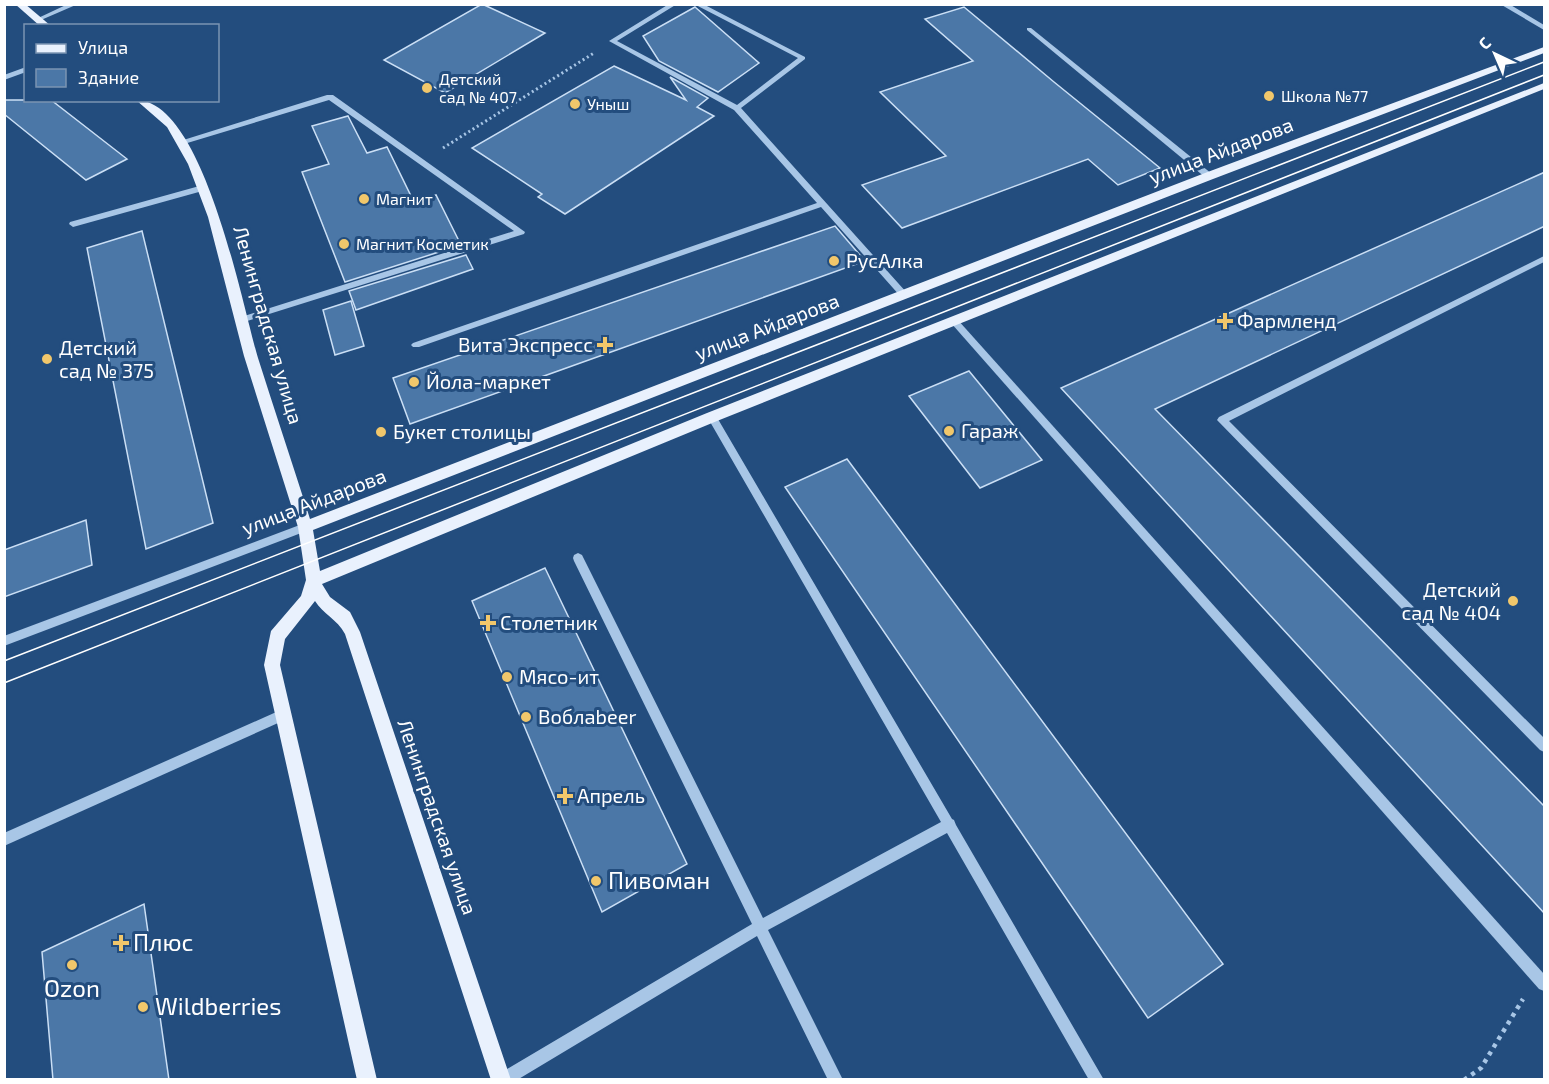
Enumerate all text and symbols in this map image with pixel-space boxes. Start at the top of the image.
legend [24,24,219,102]
north arrow [1465,24,1525,84]
text: С [1474,33,1494,53]
text: Улица [78,36,128,58]
text: Здание [78,66,139,88]
place label: Детский сад № 407 [439,69,517,106]
marker: Детский сад № 407 [420,81,434,95]
place label: Школа №77 [1281,86,1368,105]
marker: Школа №77 [1262,89,1276,103]
place label: Уныш [587,94,629,113]
marker: Уныш [568,97,582,111]
street label: улица Айдарова [1145,112,1296,190]
place label: Магнит [376,189,433,208]
marker: Магнит [357,192,371,206]
street label: Ленинградская улица [228,223,309,427]
place label: Магнит Косметик [356,234,489,253]
marker: Магнит Косметик [337,237,351,251]
place label: РусАлка [846,248,924,273]
marker: РусАлка [827,254,841,268]
street label: улица Айдарова [691,288,842,366]
place label: Фармленд [1237,308,1337,332]
marker: Фармленд [1218,314,1232,328]
place label: Вита Экспресс [458,332,593,356]
place label: Детский сад № 375 [59,335,154,382]
marker: Вита Экспресс [598,338,612,352]
marker: Детский сад № 375 [40,352,54,366]
place label: Йола-маркет [426,369,551,393]
marker: Йола-маркет [407,375,421,389]
place label: Гараж [961,418,1019,442]
place label: Букет столицы [393,419,531,444]
marker: Гараж [942,424,956,438]
marker: Букет столицы [374,425,388,439]
street label: улица Айдарова [238,463,389,541]
place label: Детский сад № 404 [1401,577,1501,624]
marker: Детский сад № 404 [1506,594,1520,608]
place label: Столетник [500,610,598,634]
marker: Столетник [481,616,495,630]
place label: Мясо-ит [519,664,599,688]
marker: Мясо-ит [500,670,514,684]
place label: Воблаbeer [538,704,636,728]
marker: Воблаbeer [519,710,533,724]
street label: Ленинградская улица [392,716,483,918]
place label: Апрель [577,783,645,807]
marker: Апрель [558,789,572,803]
place label: Пивоман [608,865,710,894]
marker: Пивоман [589,874,603,888]
place label: Плюс [133,927,193,956]
marker: Плюс [114,936,128,950]
marker: Ozon [65,958,79,972]
place label: Ozon [44,973,100,1002]
place label: Wildberries [155,991,281,1020]
marker: Wildberries [136,1000,150,1014]

